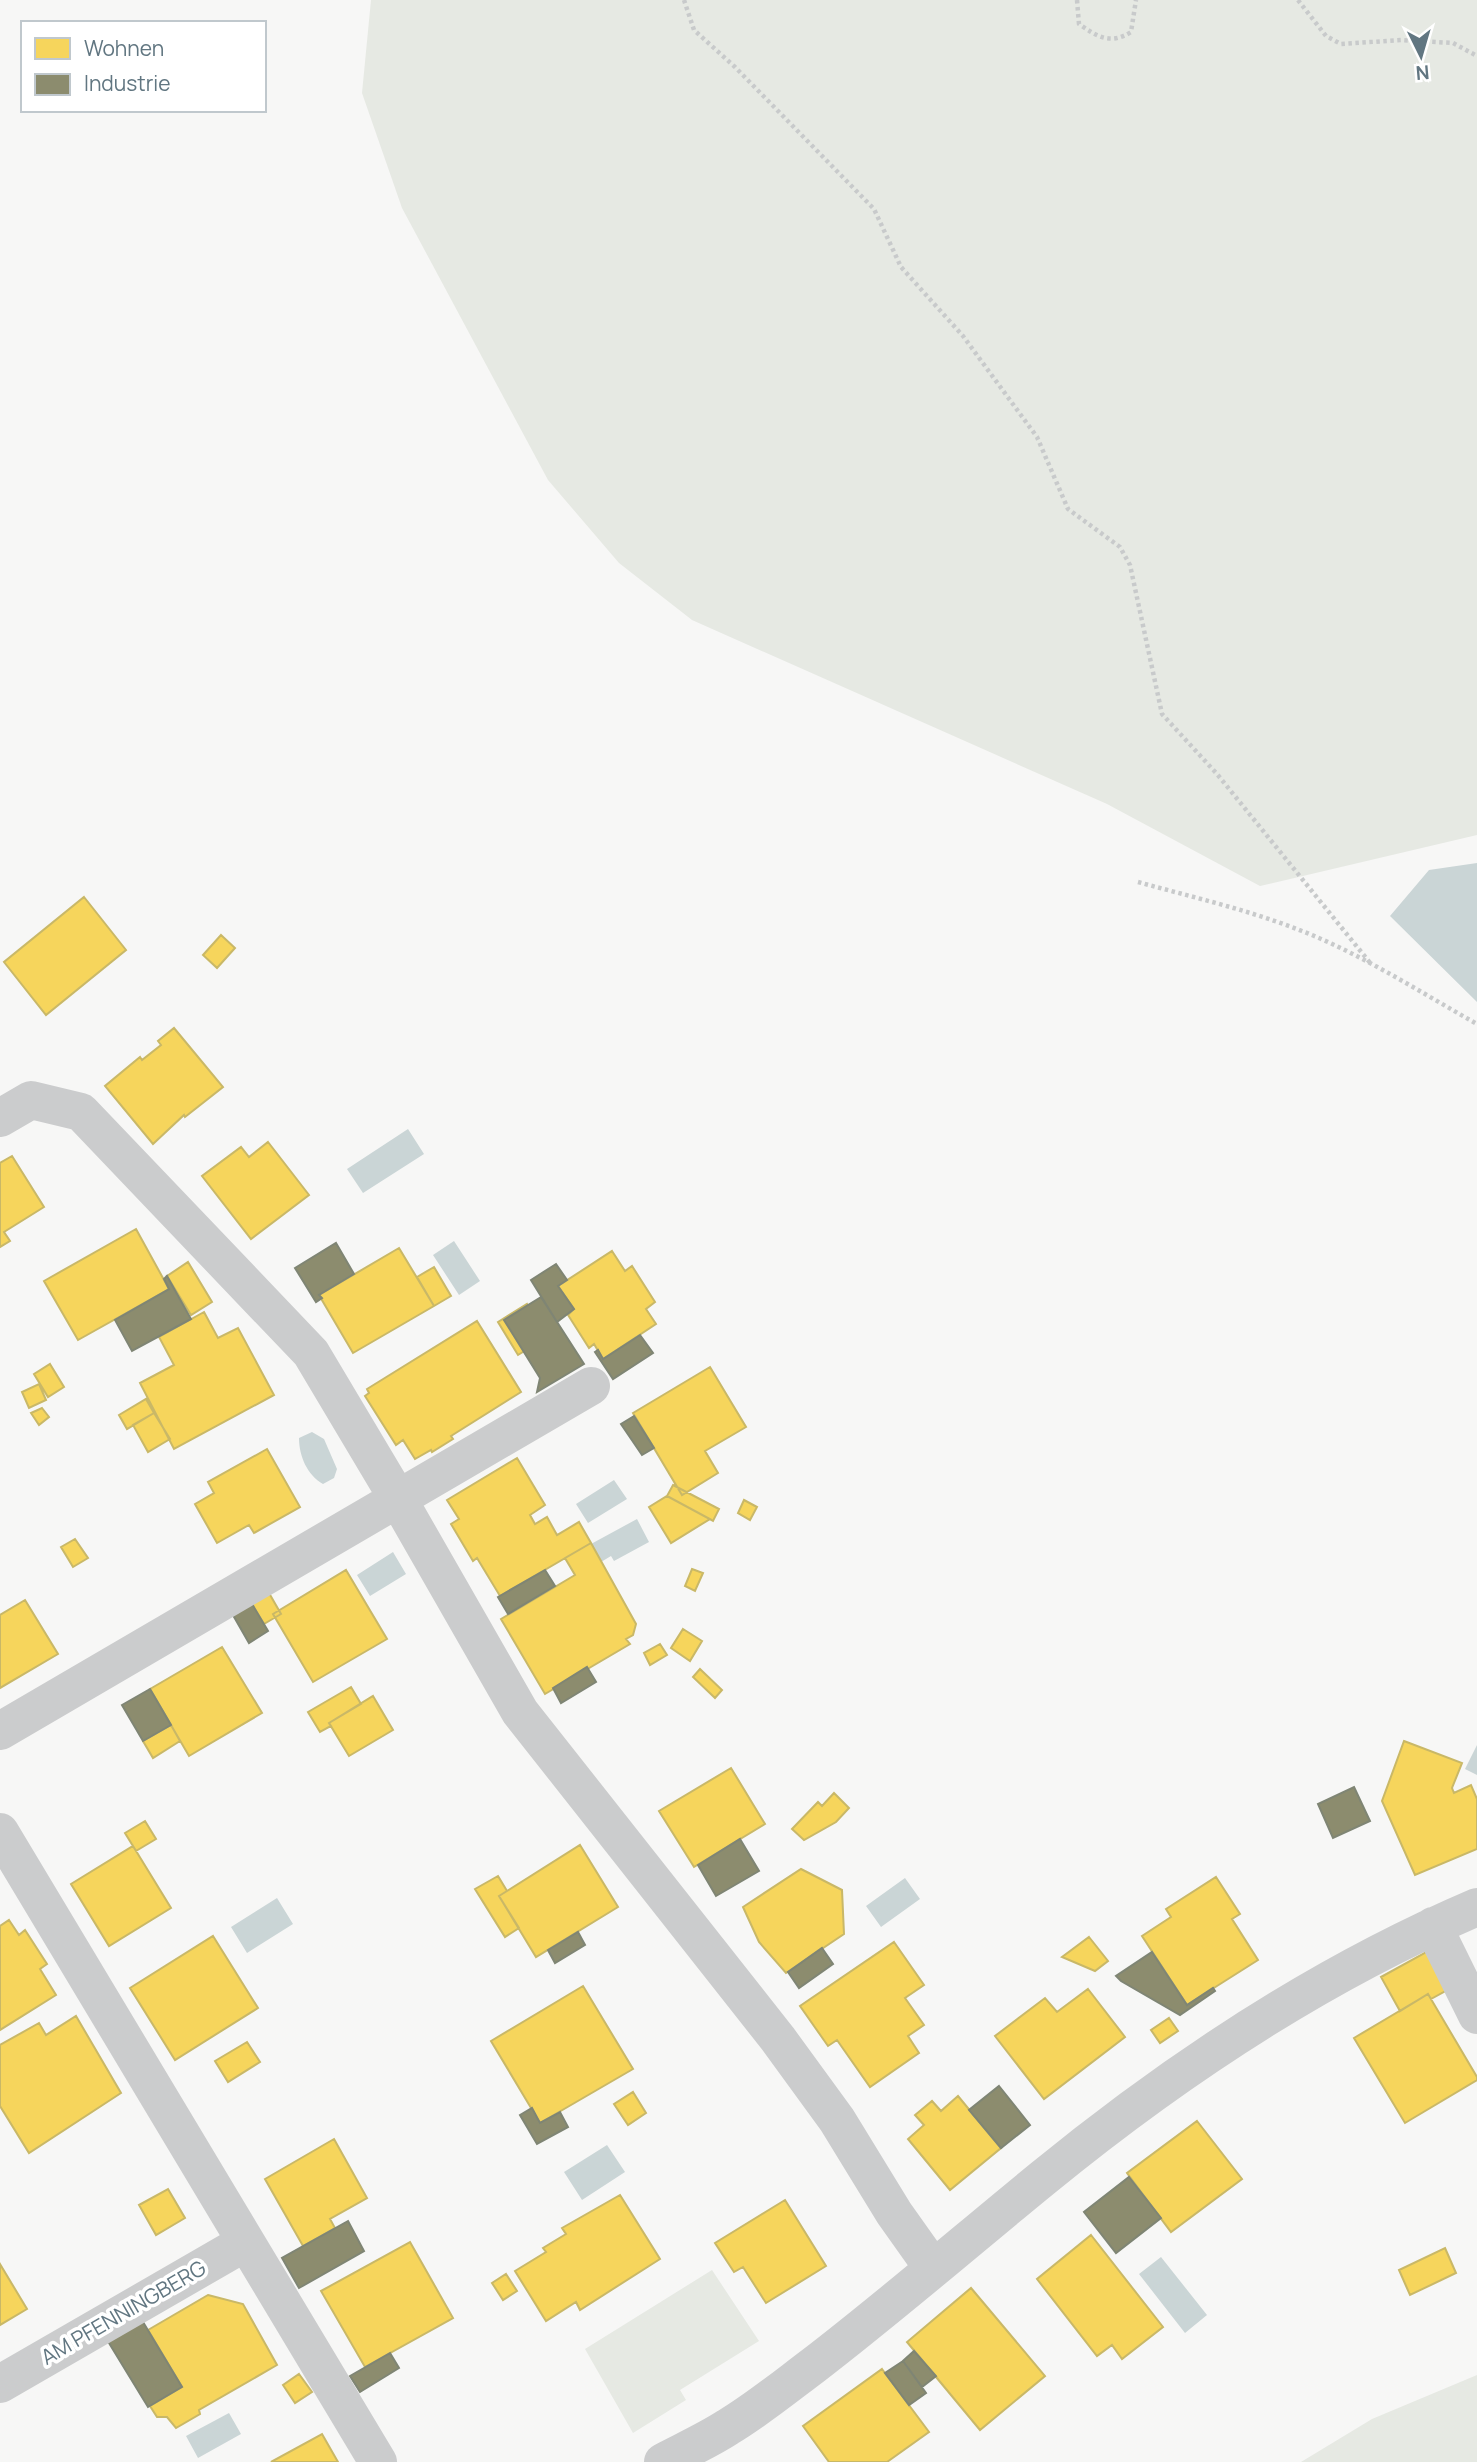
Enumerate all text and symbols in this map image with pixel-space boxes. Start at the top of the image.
legend [21,21,266,112]
north arrow [1386,21,1456,91]
text: Wohnen [84,34,164,62]
text: N [1415,59,1430,86]
text: Industrie [84,69,170,97]
street label: AM PFENNINGBERG [35,2253,211,2371]

